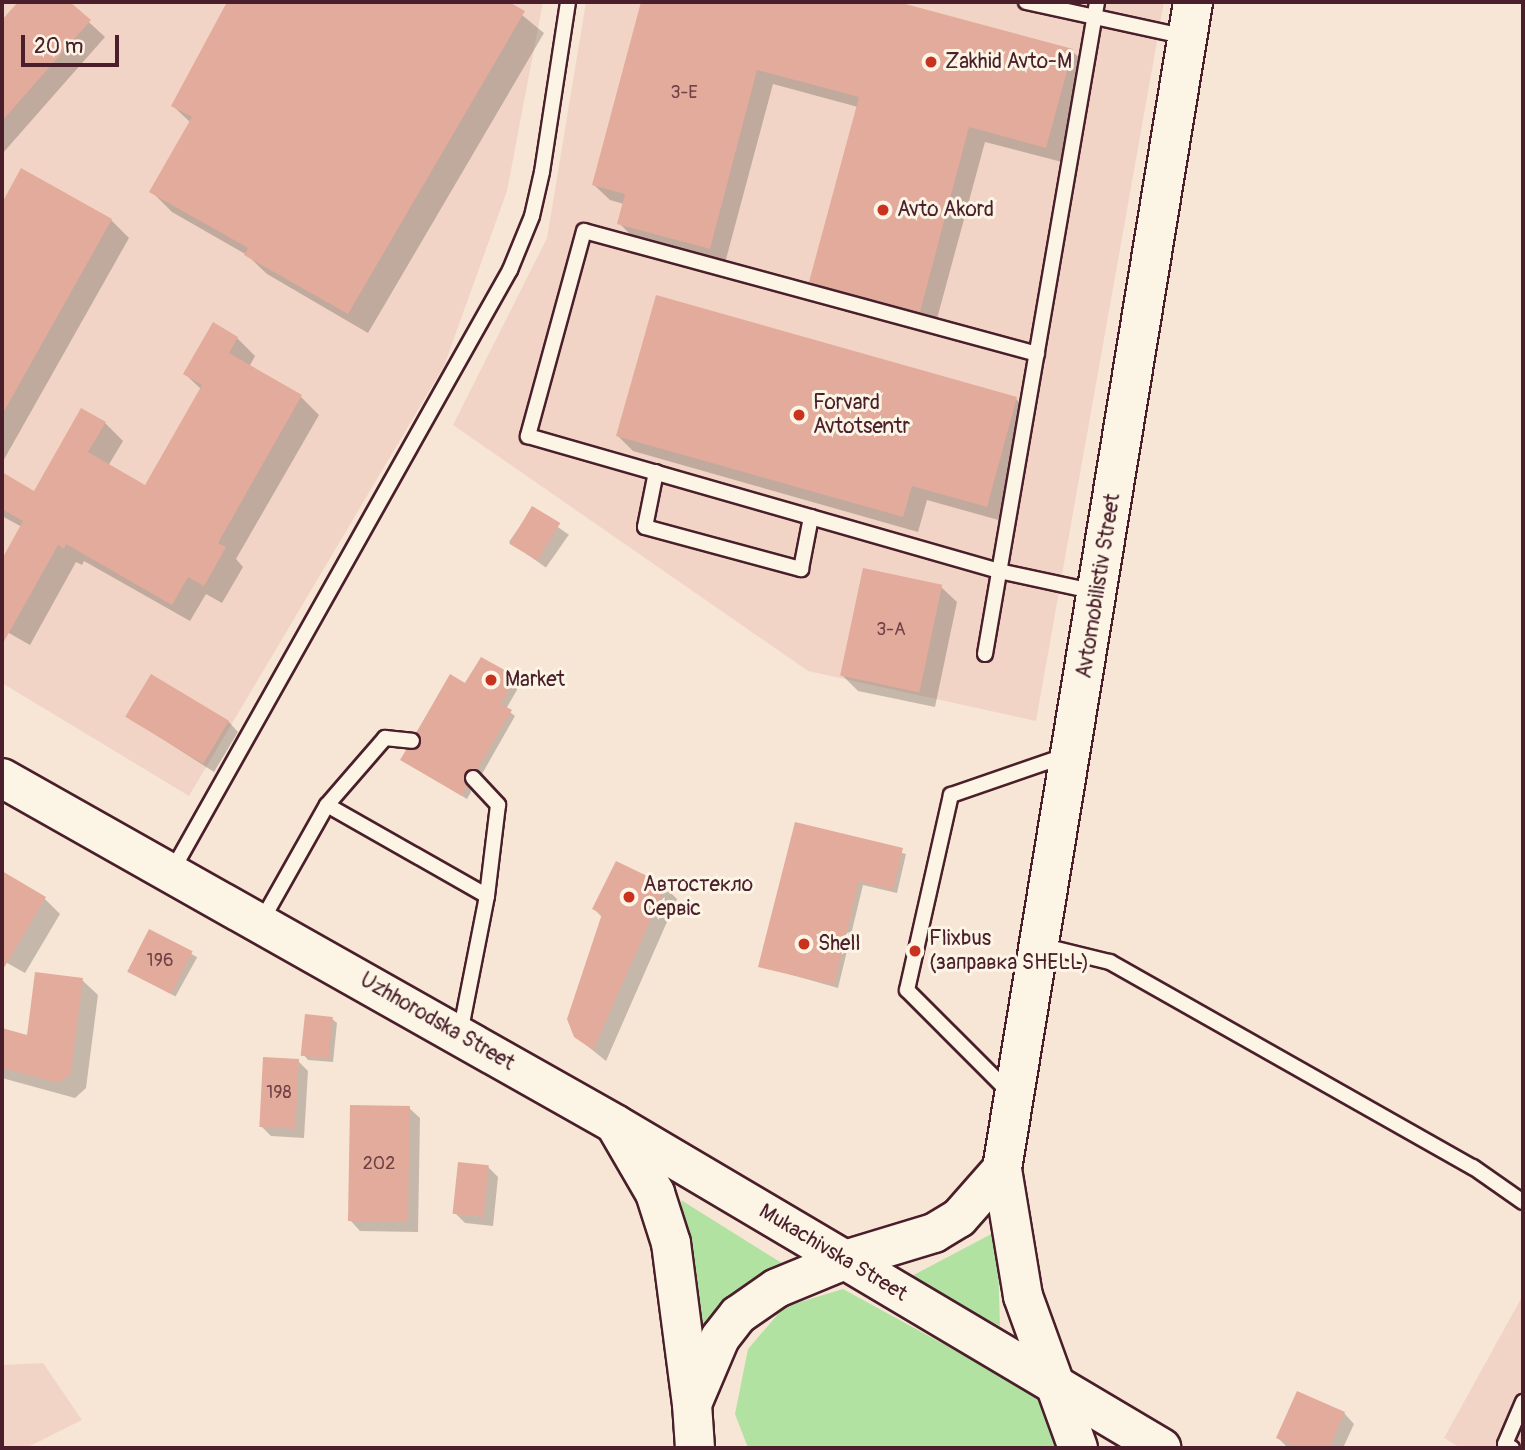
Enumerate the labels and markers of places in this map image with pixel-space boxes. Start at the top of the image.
place label: Zakhid Avto-M [945,49,1072,75]
marker: Zakhid Avto-M [923,54,939,70]
place label: Avto Akord [897,197,994,223]
marker: Avto Akord [875,202,891,218]
place label: Forvard Avtotsentr [813,390,910,440]
marker: Forvard Avtotsentr [791,407,807,423]
place label: Market [505,667,565,693]
marker: Market [483,672,499,688]
place label: Автостекло Сервіс [643,872,753,922]
marker: Автостекло Сервіс [621,889,637,905]
place label: Flixbus (заправка SHELL) [929,926,1089,976]
place label: Shell [818,931,860,957]
marker: Shell [796,936,812,952]
marker: Flixbus (заправка SHELL) [907,943,923,959]

